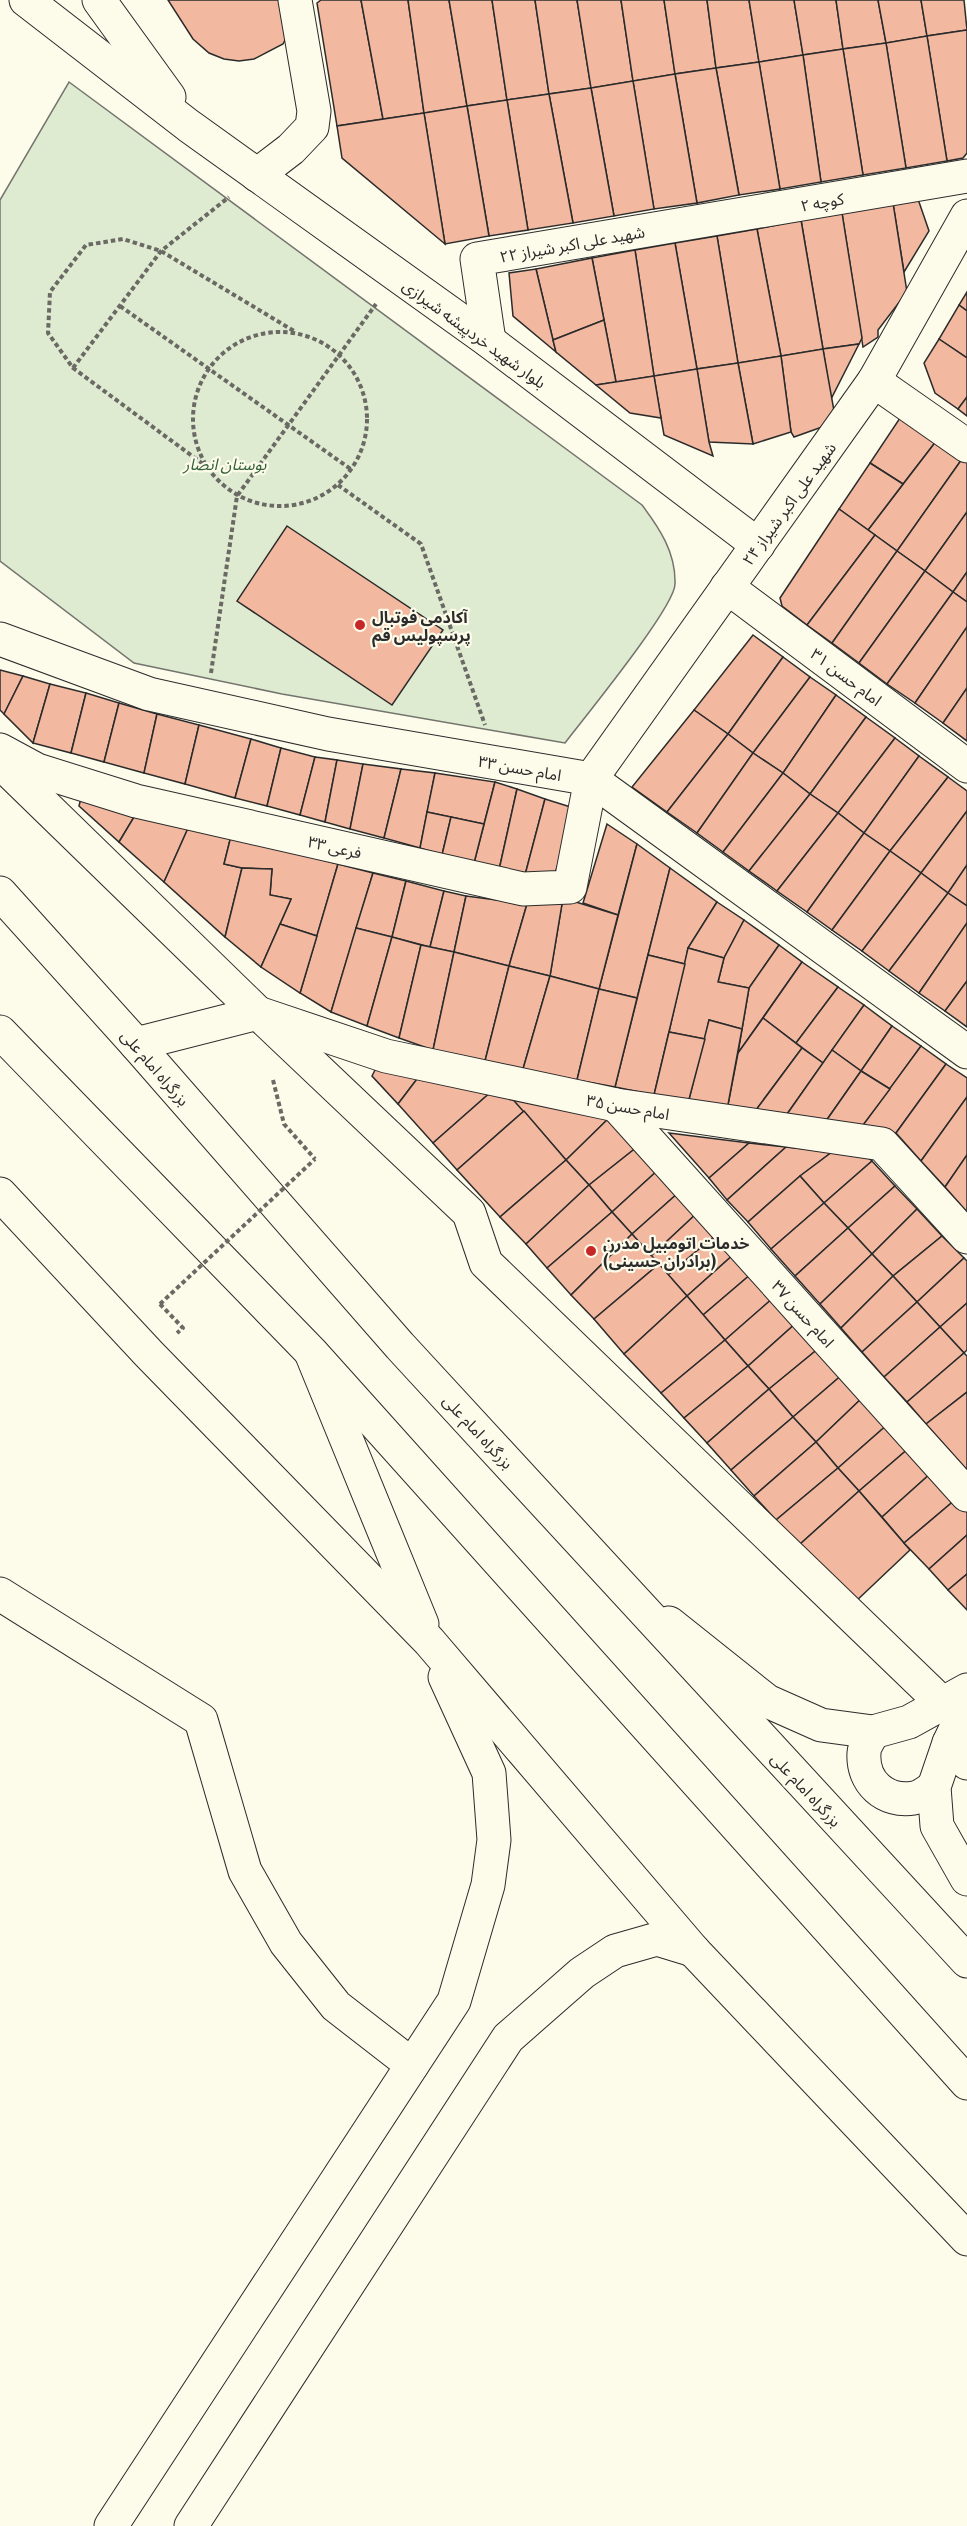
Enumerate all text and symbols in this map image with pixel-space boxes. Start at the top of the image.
street label: کوچه ۲ [798,185,846,217]
street label: شهید علی اکبر شیراز ۲۲ [497,218,647,268]
street label: بلوار شهید خردپیشه شیرازی [398,273,552,393]
street label: شهید علی اکبر شیراز ۲۴ [735,436,841,570]
park label: بوستان انصار [182,451,267,475]
place label: آکادمی فوتبال پرسپولیس قم [372,604,471,648]
marker: آکادمی فوتبال پرسپولیس قم [353,618,367,632]
street label: امام حسن ۳۱ [805,641,888,712]
street label: امام حسن ۳۳ [476,748,563,788]
street label: فرعی ۳۳ [306,828,364,864]
street label: بزرگراه امام علی [114,1024,196,1112]
street label: امام حسن ۳۵ [584,1087,671,1127]
place label: خدمات اتومبیل مدرن (برادران حسینی) [603,1230,749,1272]
marker: خدمات اتومبیل مدرن (برادران حسینی) [584,1244,598,1258]
street label: امام حسن ۳۷ [765,1274,841,1354]
street label: بزرگراه امام علی [437,1388,520,1475]
street label: بزرگراه امام علی [765,1746,848,1833]

